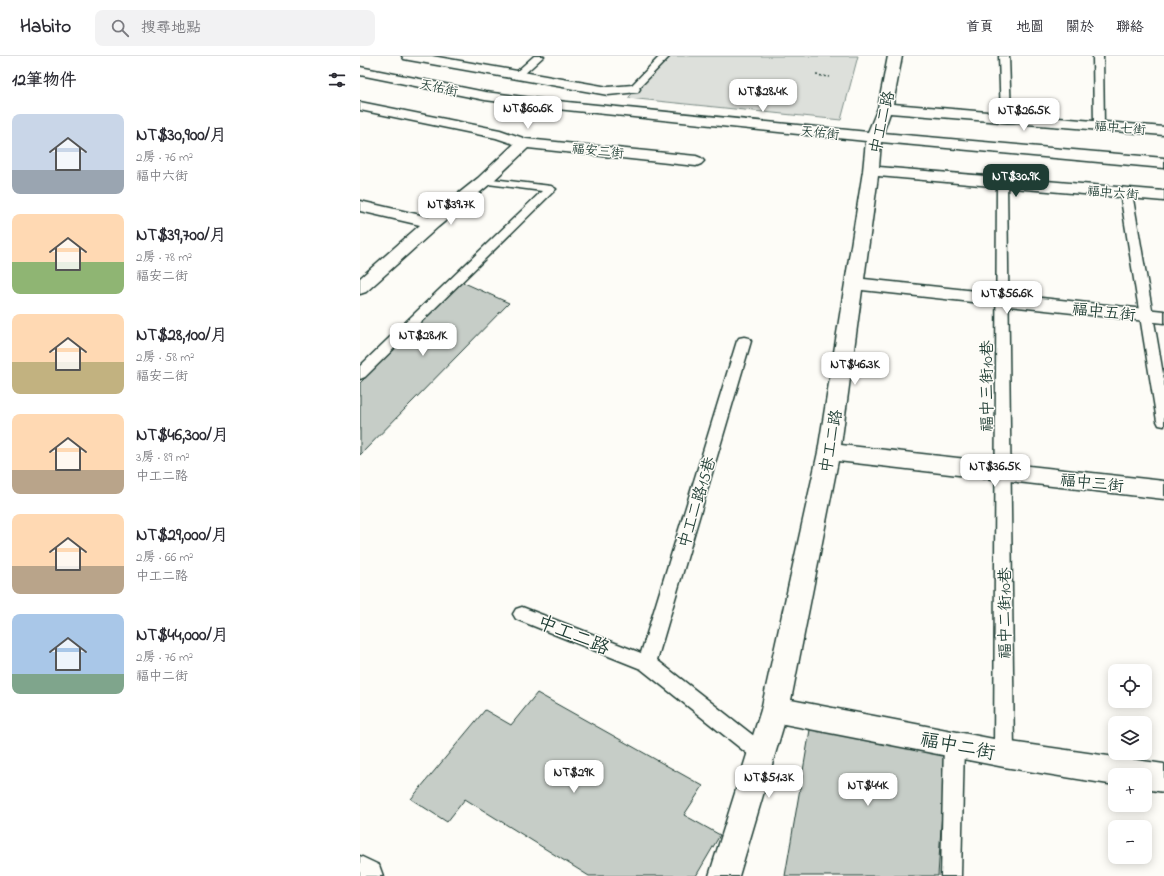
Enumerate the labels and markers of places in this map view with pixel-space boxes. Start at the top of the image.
pin: NT$28.4K [722,79,804,113]
pin: NT$60.6K [487,96,569,130]
pin: NT$26.5K [983,98,1065,132]
pin: NT$30.9K [975,164,1057,198]
pin: NT$39.7K [410,192,492,226]
pin: NT$56.6K [966,281,1048,315]
pin: NT$28.1K [382,323,464,357]
pin: NT$46.3K [814,352,896,386]
pin: NT$36.5K [954,454,1036,488]
pin: NT$29K [541,760,607,794]
pin: NT$51.3K [728,765,810,799]
pin: NT$44K [835,773,901,807]

